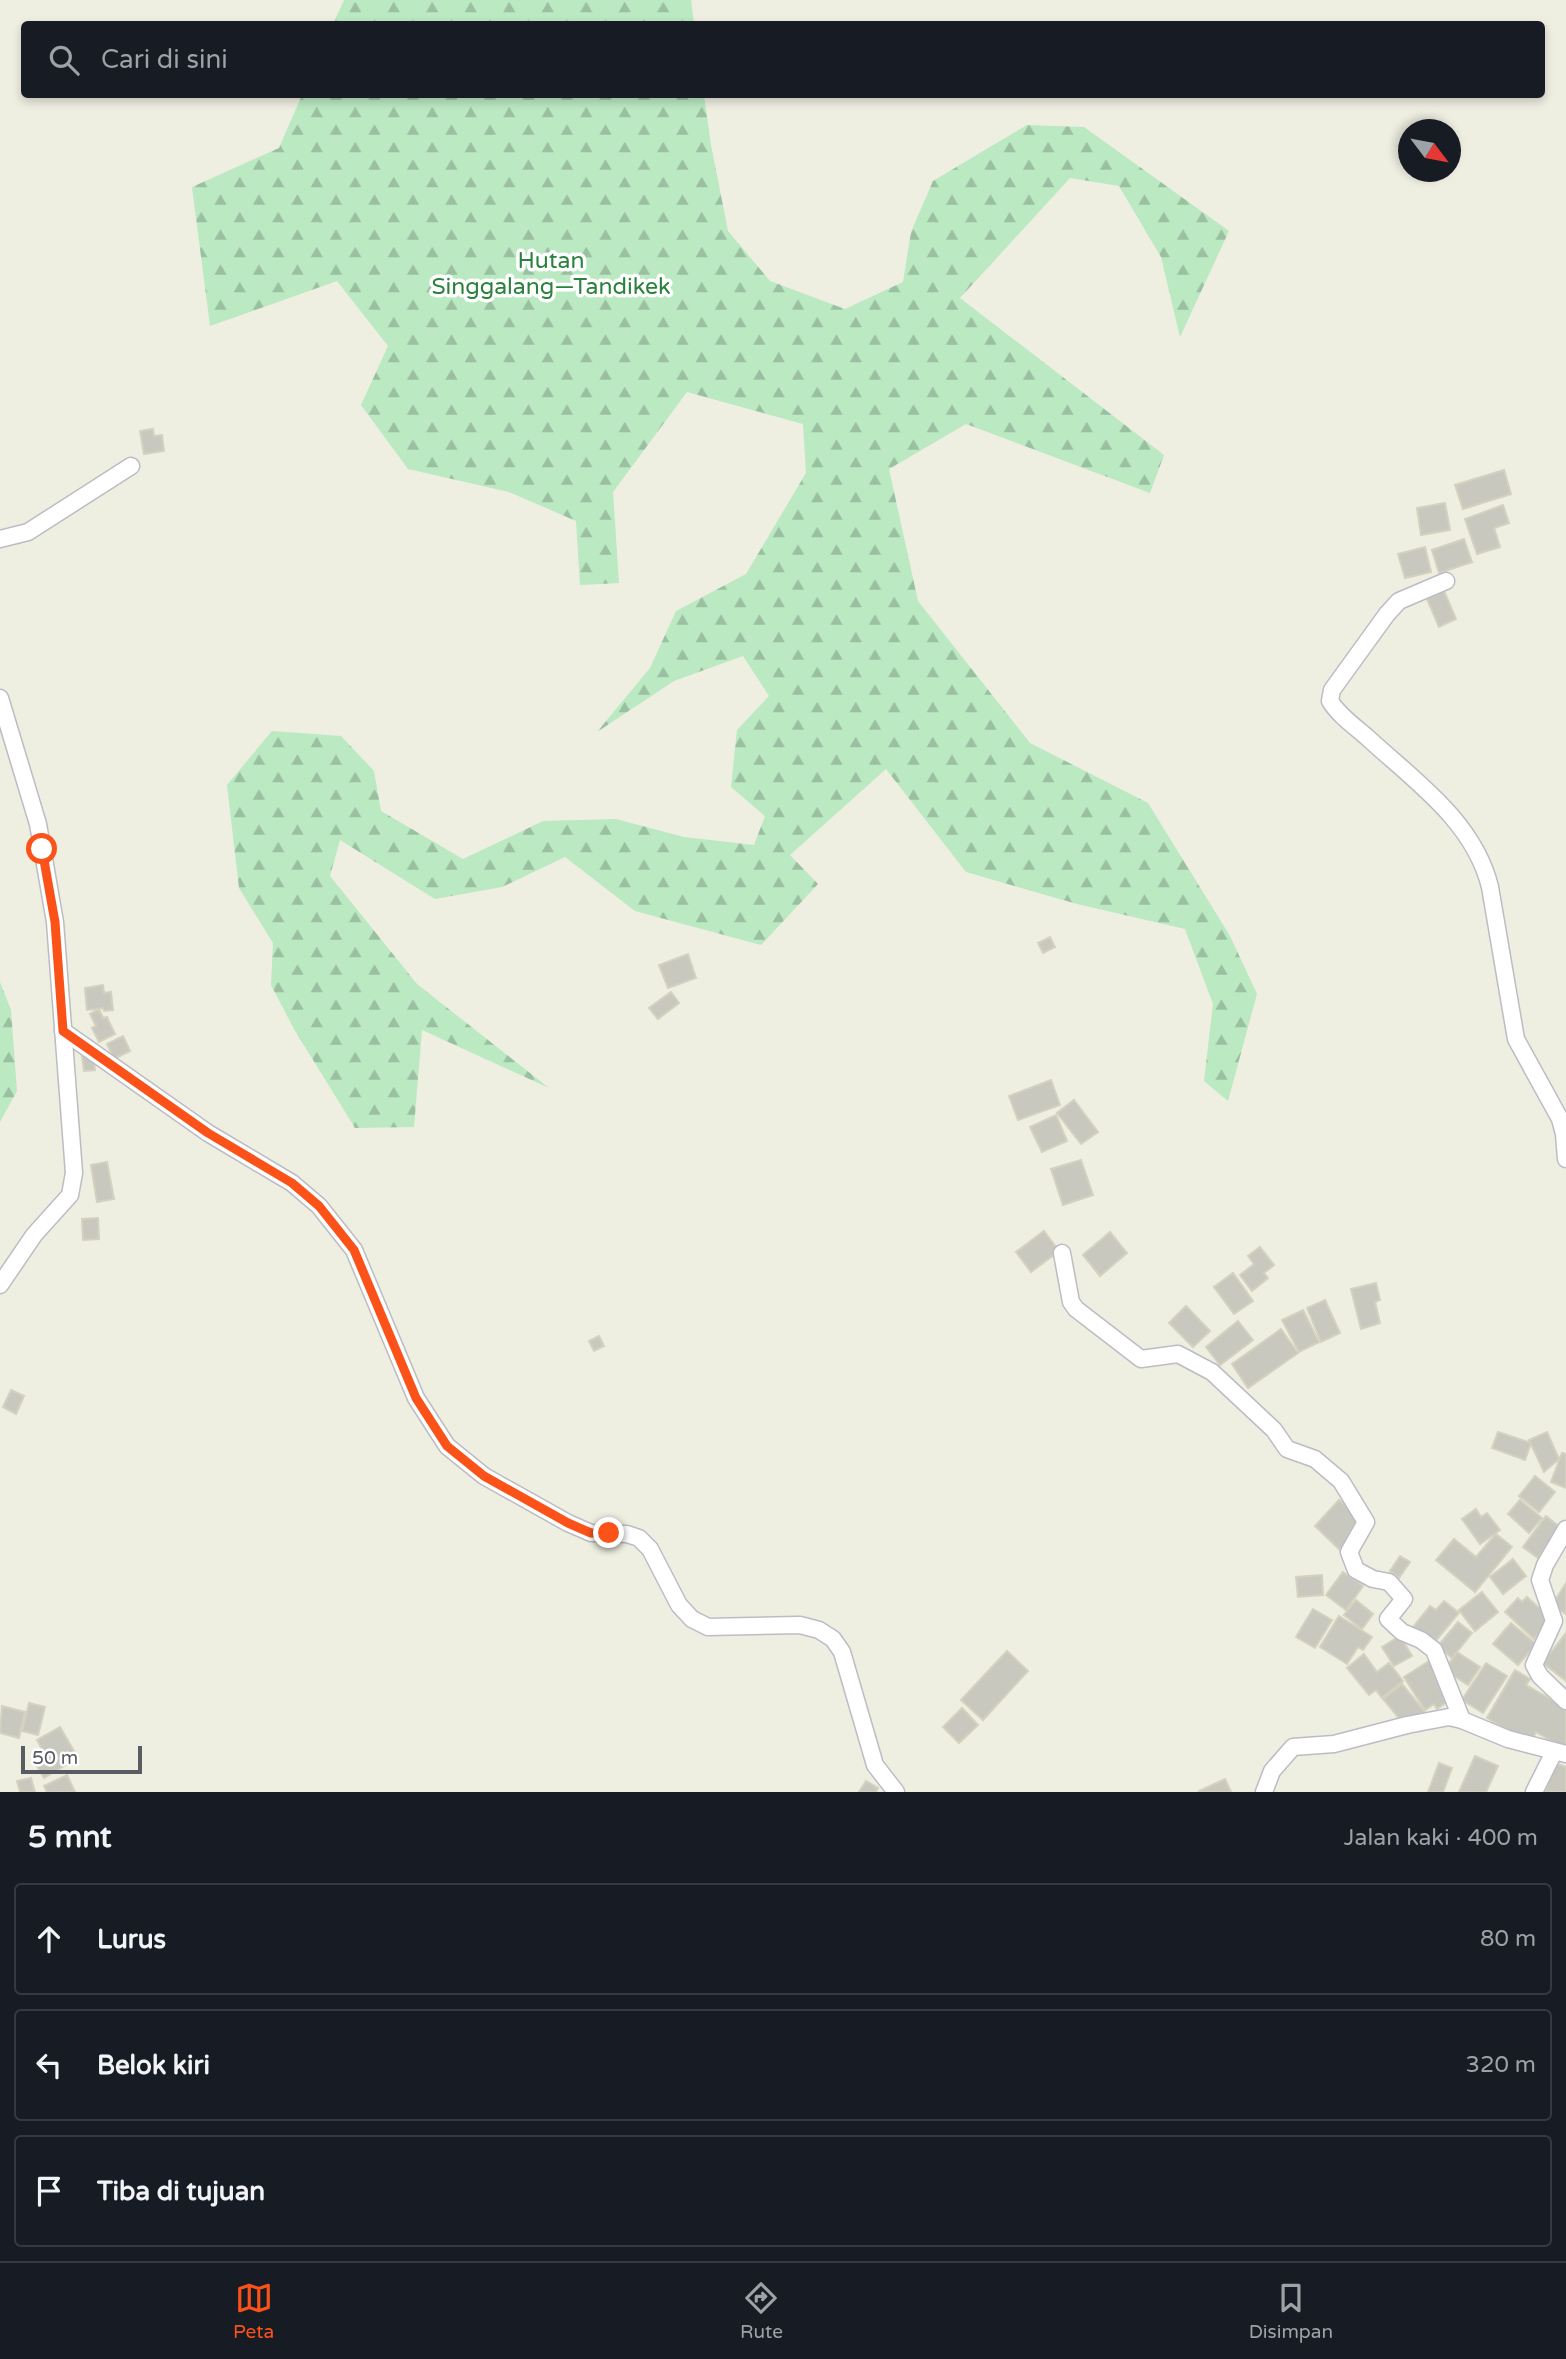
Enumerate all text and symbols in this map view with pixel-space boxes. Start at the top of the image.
search box [21,21,1545,98]
icon: search [45,41,83,79]
text: Cari di sini [101,44,228,75]
north arrow [1398,119,1461,182]
park label: Hutan Singgalang—Tandikek [431,247,671,301]
route start [26,833,57,864]
route end [593,1517,624,1548]
scale bar [21,1743,142,1775]
text: 50 m [32,1747,78,1769]
text: 5 mnt [28,1819,112,1856]
text: Jalan kaki · 400 m [1344,1824,1538,1852]
icon: ahead [30,1920,68,1958]
text: Lurus [97,1924,166,1955]
text: 80 m [1480,1925,1536,1953]
icon: left [30,2046,68,2084]
text: Belok kiri [97,2050,210,2081]
text: 320 m [1466,2051,1536,2079]
icon: arrive [30,2172,68,2210]
text: Tiba di tujuan [97,2176,265,2207]
tab: Peta [233,2279,274,2343]
tab: Rute [740,2279,783,2343]
tab: Disimpan [1249,2279,1333,2343]

